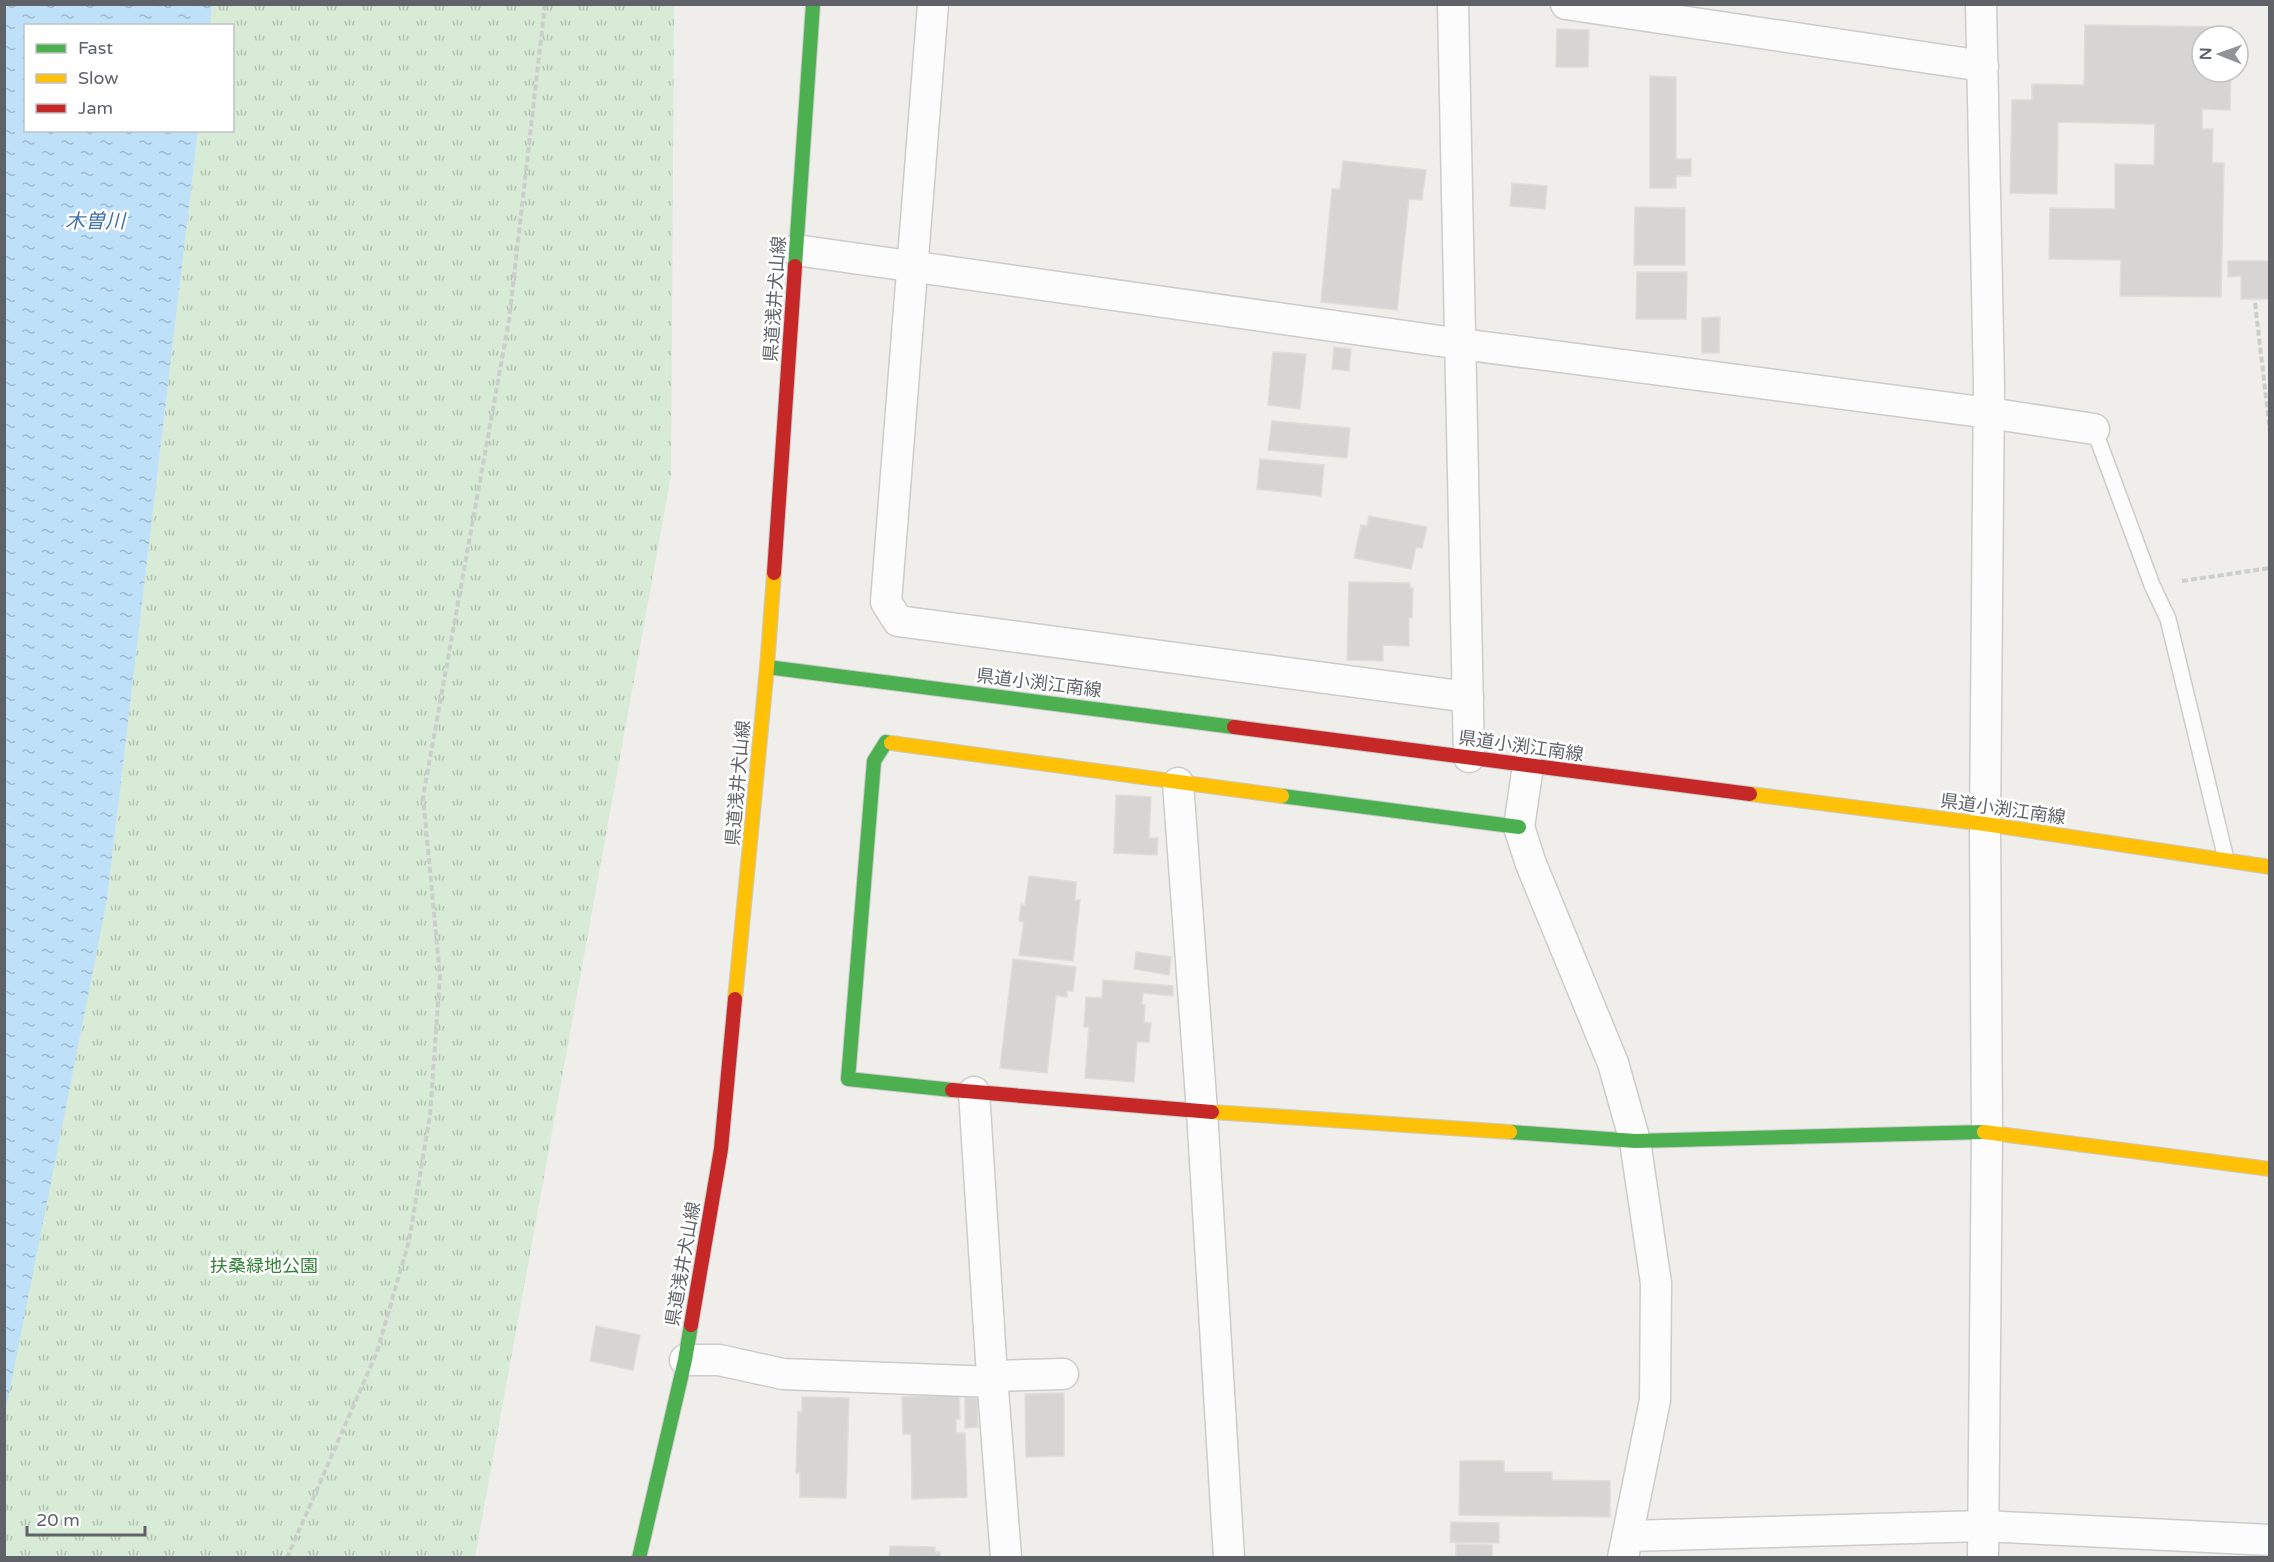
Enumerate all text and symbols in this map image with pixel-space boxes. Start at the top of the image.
legend [24,24,234,132]
north arrow [2190,24,2250,84]
text: Fast [78,37,113,59]
text: N [2196,47,2216,60]
text: Slow [78,67,119,89]
text: Jam [78,97,113,119]
water label: 木曽川 [65,210,127,234]
street label: 県道浅井犬山線 [760,235,790,363]
street label: 県道小渕江南線 [975,664,1103,702]
street label: 県道浅井犬山線 [722,719,754,847]
street label: 県道小渕江南線 [1457,726,1585,766]
street label: 県道小渕江南線 [1939,789,2067,829]
street label: 県道浅井犬山線 [661,1200,705,1328]
park label: 扶桑緑地公園 [210,1255,318,1277]
scale bar [27,1499,146,1537]
text: 20 m [36,1509,80,1531]

